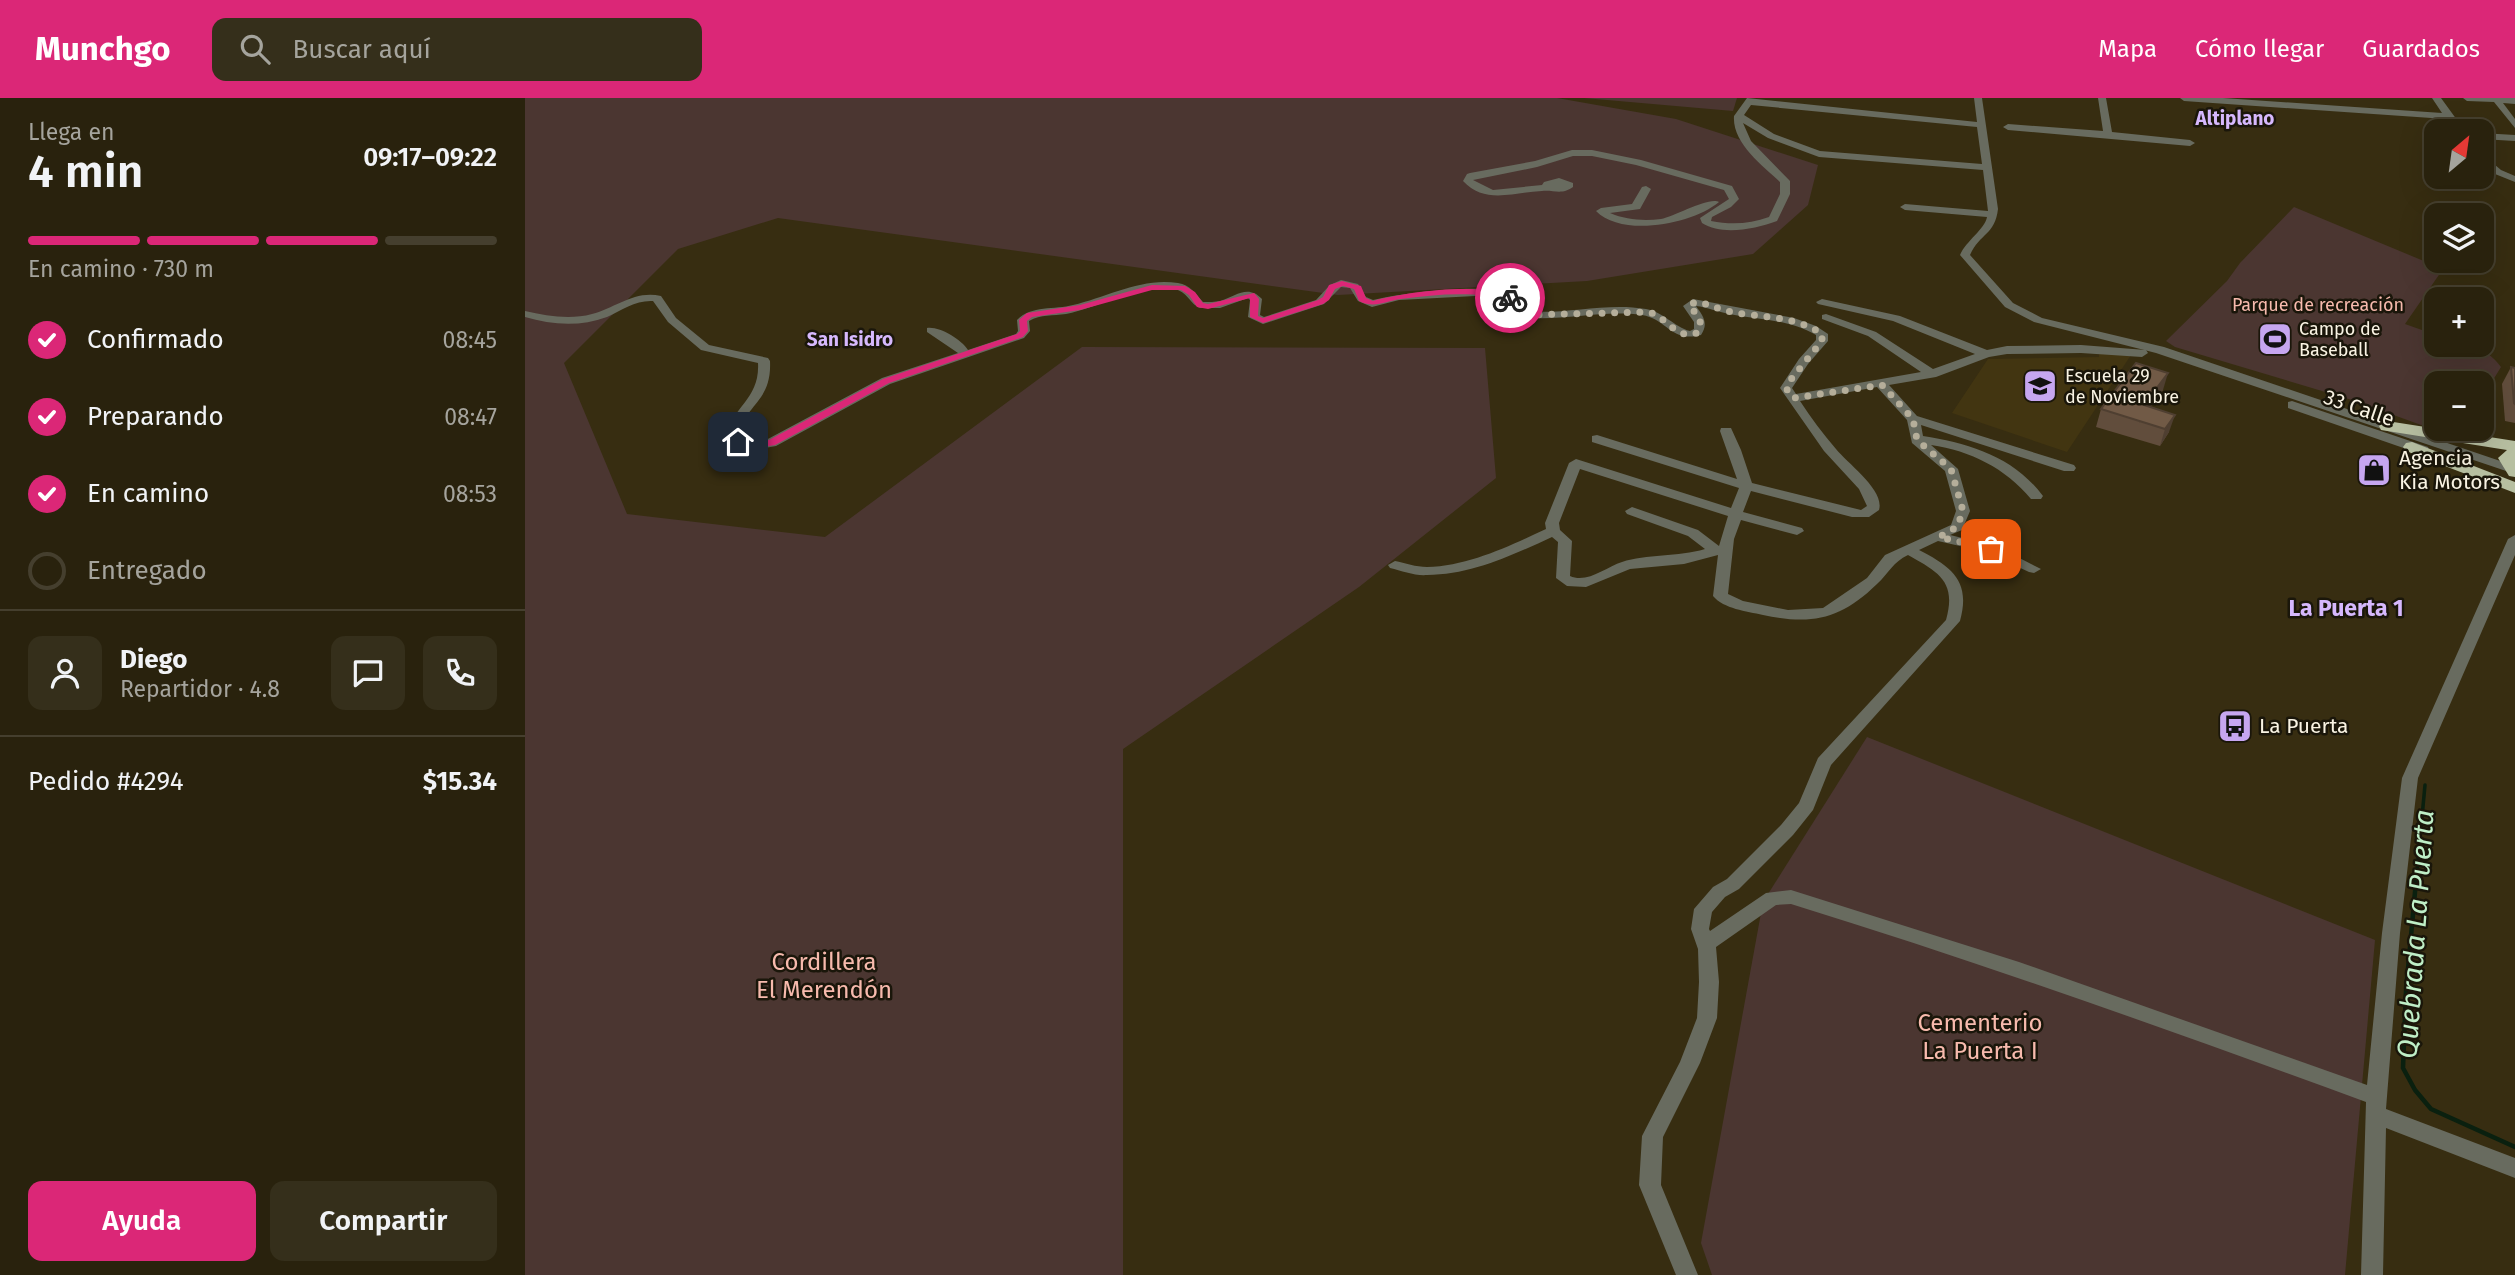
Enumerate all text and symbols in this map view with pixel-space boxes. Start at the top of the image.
search box [212,18,702,81]
text: Munchgo [35,29,170,69]
icon: search [236,30,274,68]
text: Buscar aquí [292,34,431,65]
text: Mapa [2098,35,2157,63]
text: Cómo llegar [2195,35,2324,63]
text: Guardados [2362,35,2480,63]
district label: Altiplano [2195,107,2274,130]
text: Llega en [28,118,114,146]
north arrow [2424,119,2494,189]
map controls [2424,119,2494,441]
text: 09:17–09:22 [363,142,497,173]
text: 4 min [28,144,143,199]
button: layers [2424,203,2494,273]
text: En camino · 730 m [28,255,214,283]
courier [1475,263,1545,333]
icon: bike [1491,279,1529,317]
button: + [2424,287,2494,357]
park label: Parque de recreación [2232,294,2404,316]
place label: Campo de Baseball [2299,318,2381,361]
sports icon: Campo de Baseball [2256,320,2294,358]
icon: check [28,321,66,359]
text: Confirmado [87,324,224,355]
text: 08:45 [443,326,497,354]
district label: San Isidro [807,328,893,351]
place label: Escuela 29 de Noviembre [2065,365,2179,408]
school or university icon: Escuela 29 de Noviembre [2021,367,2059,405]
button: − [2424,371,2494,441]
street label: 33 Calle [2320,384,2398,432]
icon: check [28,398,66,436]
text: Preparando [87,401,224,432]
text: 08:47 [444,403,497,431]
pin [708,412,768,472]
icon: home [719,423,757,461]
place label: Agencia Kia Motors [2399,445,2500,495]
shop icon: Agencia Kia Motors [2355,451,2393,489]
icon: check [28,475,66,513]
text: En camino [87,478,209,509]
text: 08:53 [443,480,497,508]
pin [1961,519,2021,579]
icon: bag [1972,530,2010,568]
text: Entregado [87,555,207,586]
district label: La Puerta 1 [2288,594,2404,622]
button: person [28,636,102,710]
button: chat [331,636,405,710]
button: phone [423,636,497,710]
text: Diego [120,644,188,675]
text: Repartidor · 4.8 [120,675,280,703]
bus stop icon: La Puerta [2216,707,2254,745]
place label: La Puerta [2259,713,2349,739]
text: Pedido #4294 [28,766,184,797]
text: $15.34 [423,766,497,797]
water label: Quebrada La Puerta [2390,808,2441,1060]
park label: Cordillera El Merendón [756,948,892,1004]
park label: Cementerio La Puerta I [1917,1009,2043,1065]
button: Ayuda [28,1181,256,1261]
button: Compartir [270,1181,497,1261]

